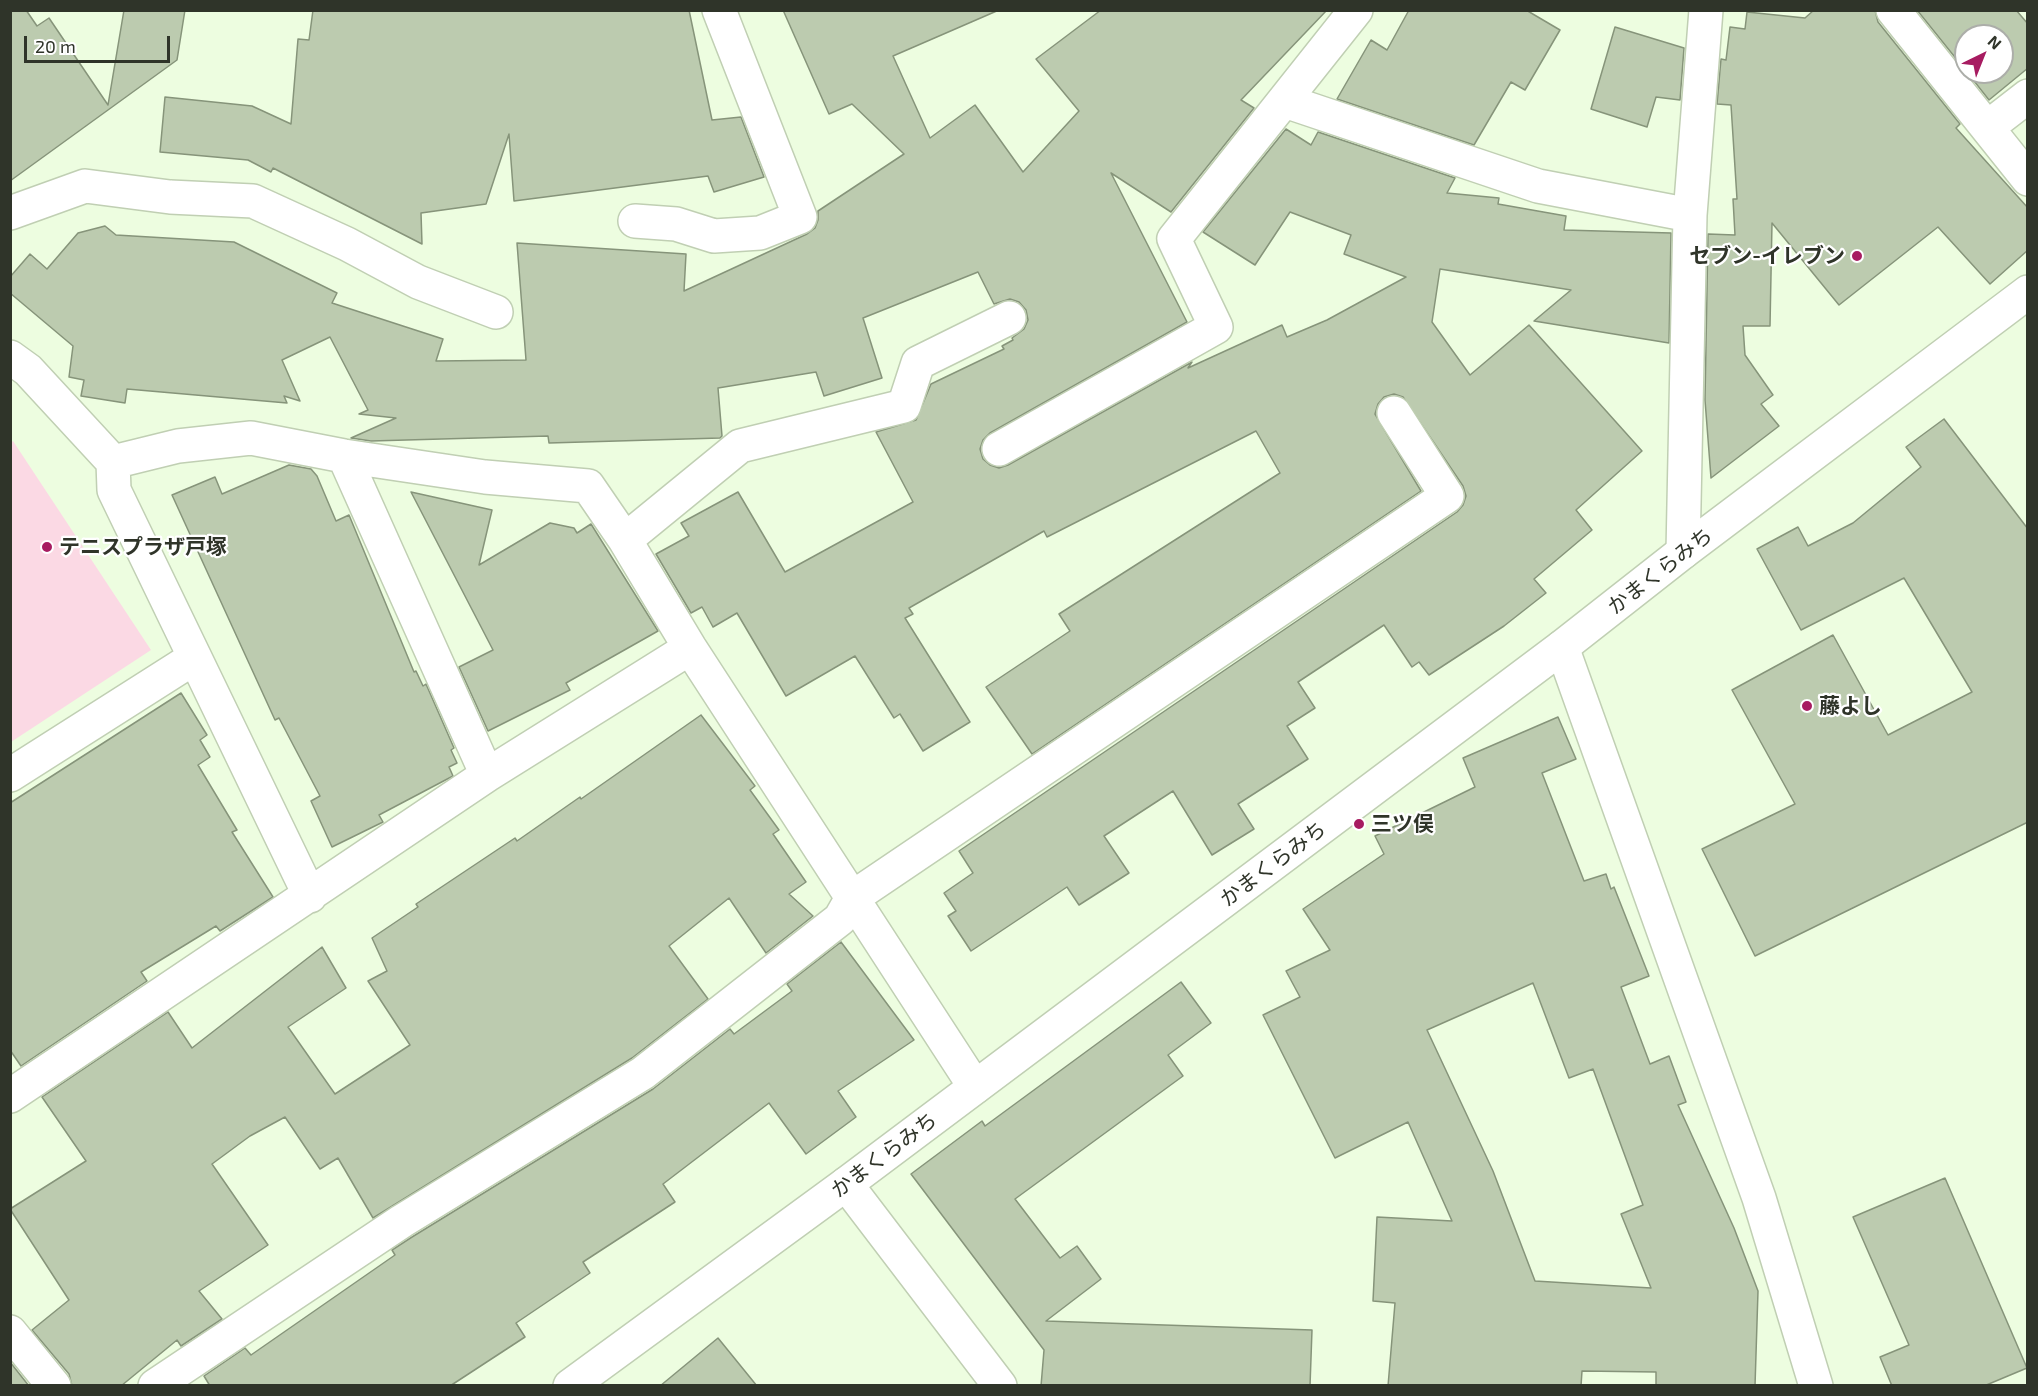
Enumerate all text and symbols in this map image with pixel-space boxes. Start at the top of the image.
scale bar [27,24,172,62]
north arrow [1954,24,2014,84]
text: N [1985,31,2006,53]
text: 20 m [35,35,76,57]
place label: セブン-イレブン [1689,243,1845,269]
marker: セブン-イレブン [1850,249,1864,263]
street label: かまくらみち [1603,522,1717,620]
place label: テニスプラザ戸塚 [59,534,227,560]
marker: テニスプラザ戸塚 [40,540,54,554]
place label: 藤よし [1819,693,1882,719]
marker: 藤よし [1800,699,1814,713]
place label: 三ツ俣 [1371,811,1434,837]
street label: かまくらみち [1215,816,1331,912]
marker: 三ツ俣 [1352,817,1366,831]
street label: かまくらみち [826,1107,942,1203]

